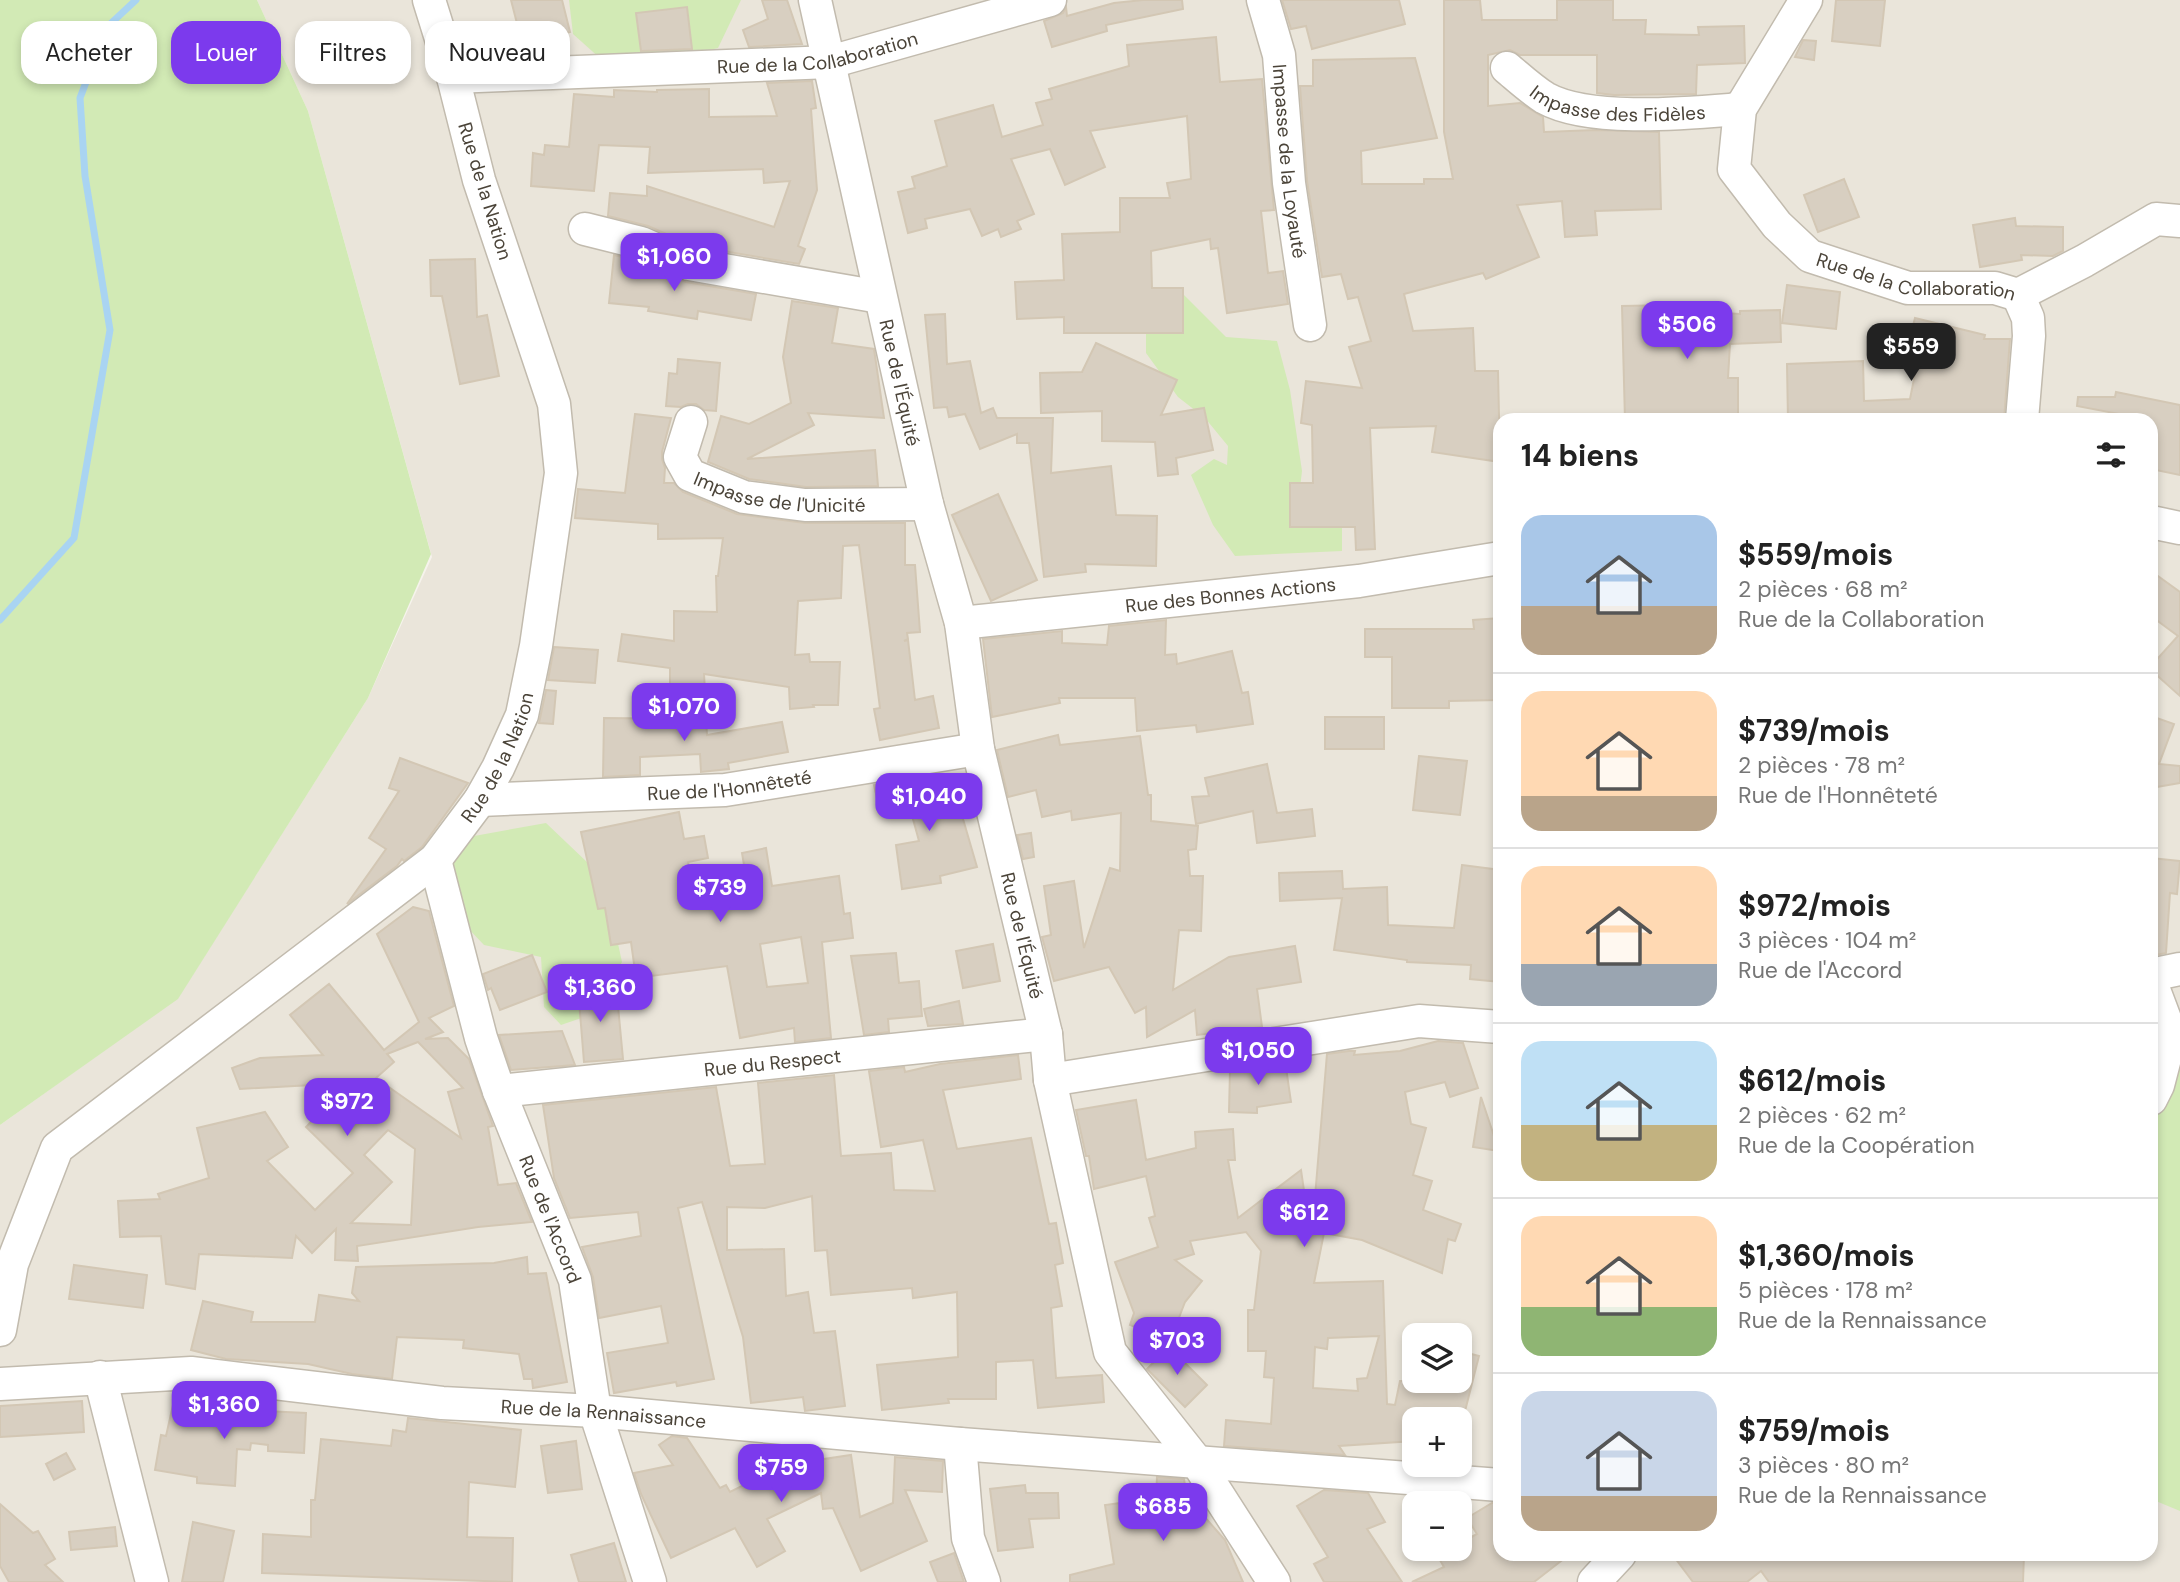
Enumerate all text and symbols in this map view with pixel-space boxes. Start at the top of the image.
chip: Acheter [21,21,157,84]
chip: Louer [171,21,281,84]
chip: Filtres [295,21,411,84]
chip: Nouveau [425,21,570,84]
street label: Rue de la Collaboration [716,25,921,79]
street label: Impasse de la Loyauté [1267,63,1312,260]
street label: Impasse des Fidèles [1525,79,1706,127]
street label: Rue de la Nation [452,119,518,263]
pin: $1,060 [617,233,731,293]
text: $1,060 [637,241,711,271]
street label: Rue de la Collaboration [1813,246,2019,306]
pin: $506 [1646,302,1728,361]
text: $506 [1658,309,1716,339]
street label: Rue de l'Équité [874,317,926,448]
pin: $559 [1870,324,1952,383]
text: $559 [1883,331,1939,361]
text: 14 biens [1521,436,1639,475]
icon: filters [2092,436,2130,474]
street label: Impasse de l'Unicité [690,465,865,518]
text: $559/mois [1738,535,1893,574]
icon: home [1577,543,1661,627]
street label: Rue des Bonnes Actions [1124,571,1337,618]
text: 2 pièces · 68 m² [1738,574,1908,604]
text: Rue de la Collaboration [1738,604,1984,634]
pin: $1,070 [627,684,741,743]
street label: Rue de la Nation [455,690,539,828]
text: $1,070 [648,691,720,721]
text: $739/mois [1738,711,1890,750]
icon: home [1577,719,1661,803]
text: 2 pièces · 78 m² [1738,750,1905,780]
street label: Rue de l'Honnêteté [647,764,813,806]
pin: $1,040 [872,774,986,833]
text: Rue de l'Honnêteté [1738,780,1938,810]
text: $1,040 [891,781,967,811]
pin: $739 [679,864,761,924]
street label: Rue de l'Équité [995,870,1050,1001]
text: $739 [693,872,747,902]
text: $972/mois [1738,886,1891,925]
icon: home [1577,894,1661,978]
text: 3 pièces · 104 m² [1738,925,1916,955]
text: Rue de l'Accord [1738,955,1902,985]
pin: $1,360 [543,964,657,1024]
text: $1,360 [564,972,636,1002]
pin: $1,050 [1201,1028,1315,1087]
text: $1,050 [1221,1035,1295,1065]
street label: Rue du Respect [703,1043,842,1082]
text: $612/mois [1738,1061,1886,1100]
icon: home [1577,1069,1661,1153]
pin: $972 [306,1078,388,1138]
text: $972 [320,1086,374,1116]
text: 2 pièces · 62 m² [1738,1100,1906,1130]
text: Rue de la Coopération [1738,1130,1975,1160]
street label: Rue de l'Accord [514,1152,587,1287]
pin: $612 [1263,1190,1345,1249]
text: $612 [1279,1197,1329,1227]
text: $1,360/mois [1738,1236,1914,1275]
icon: home [1577,1244,1661,1328]
text: 5 pièces · 178 m² [1738,1275,1913,1305]
text: Rue de la Rennaissance [1738,1305,1987,1335]
pin: $703 [1136,1318,1218,1377]
map controls [1402,1323,1472,1561]
button: layers [1402,1323,1472,1393]
text: $703 [1149,1325,1205,1355]
pin: $1,360 [167,1382,281,1441]
text: $1,360 [188,1389,260,1419]
street label: Rue de la Rennaissance [500,1394,707,1433]
button: + [1402,1407,1472,1477]
text: $759/mois [1738,1411,1890,1450]
icon: home [1577,1419,1661,1503]
pin: $759 [740,1444,822,1504]
text: 3 pièces · 80 m² [1738,1450,1909,1480]
text: $759 [754,1452,808,1482]
text: Rue de la Rennaissance [1738,1480,1987,1510]
pin: $685 [1122,1484,1204,1543]
text: $685 [1134,1491,1192,1521]
button: − [1402,1491,1472,1561]

